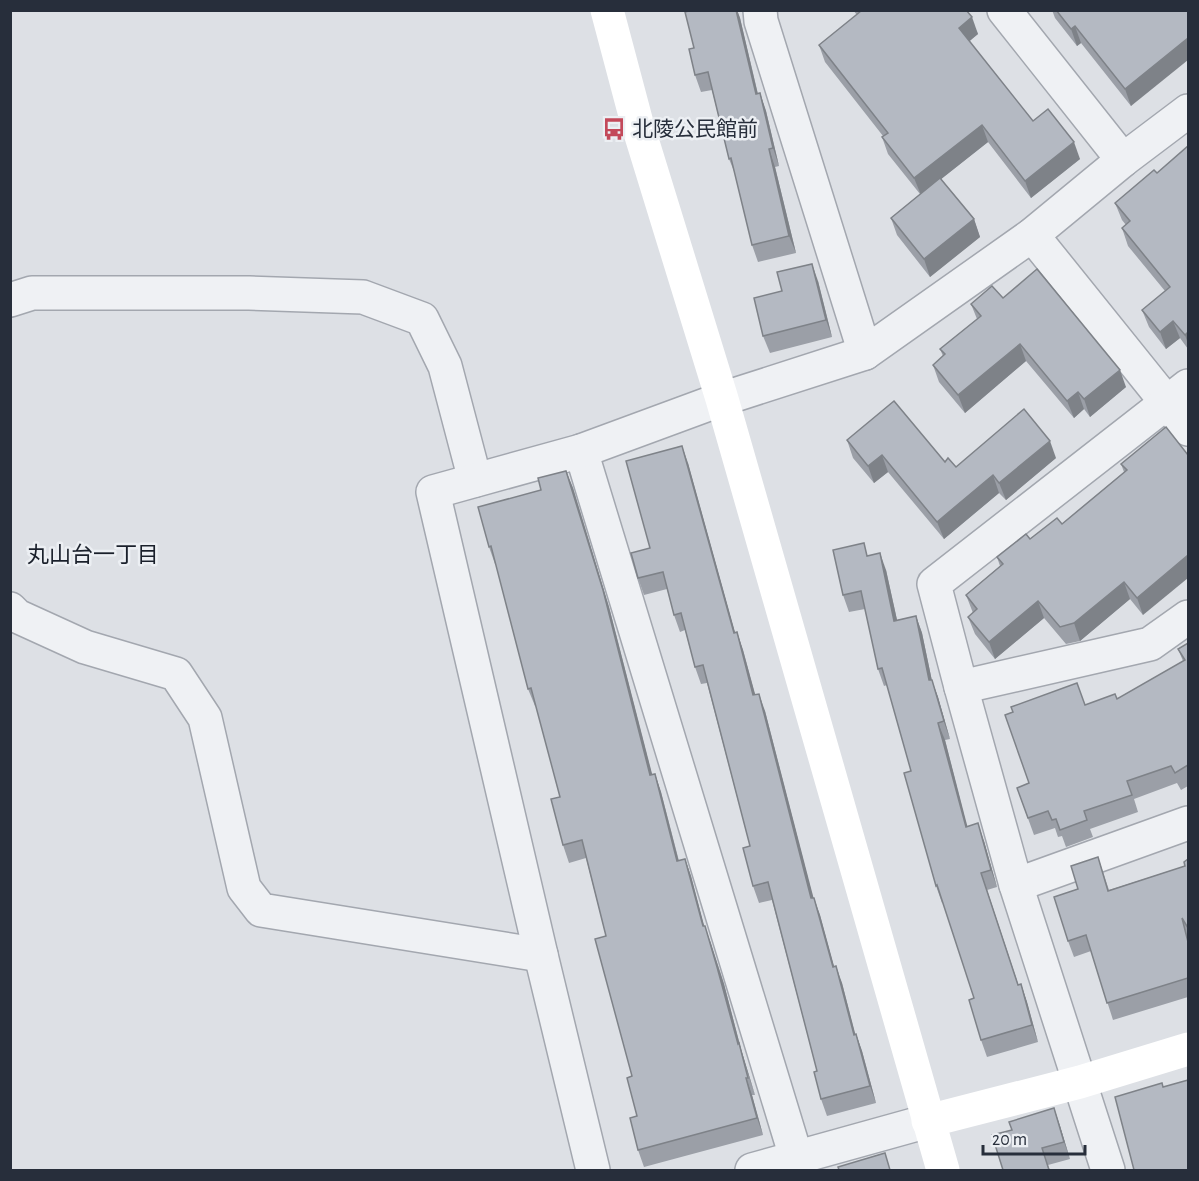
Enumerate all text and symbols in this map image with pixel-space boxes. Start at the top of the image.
bus stop icon: 北陵公民館前 [601,116,627,142]
place label: 北陵公民館前 [632,118,758,140]
district label: 丸山台一丁目 [27,543,159,566]
scale bar [983,1118,1085,1156]
text: 20 m [992,1131,1027,1149]

